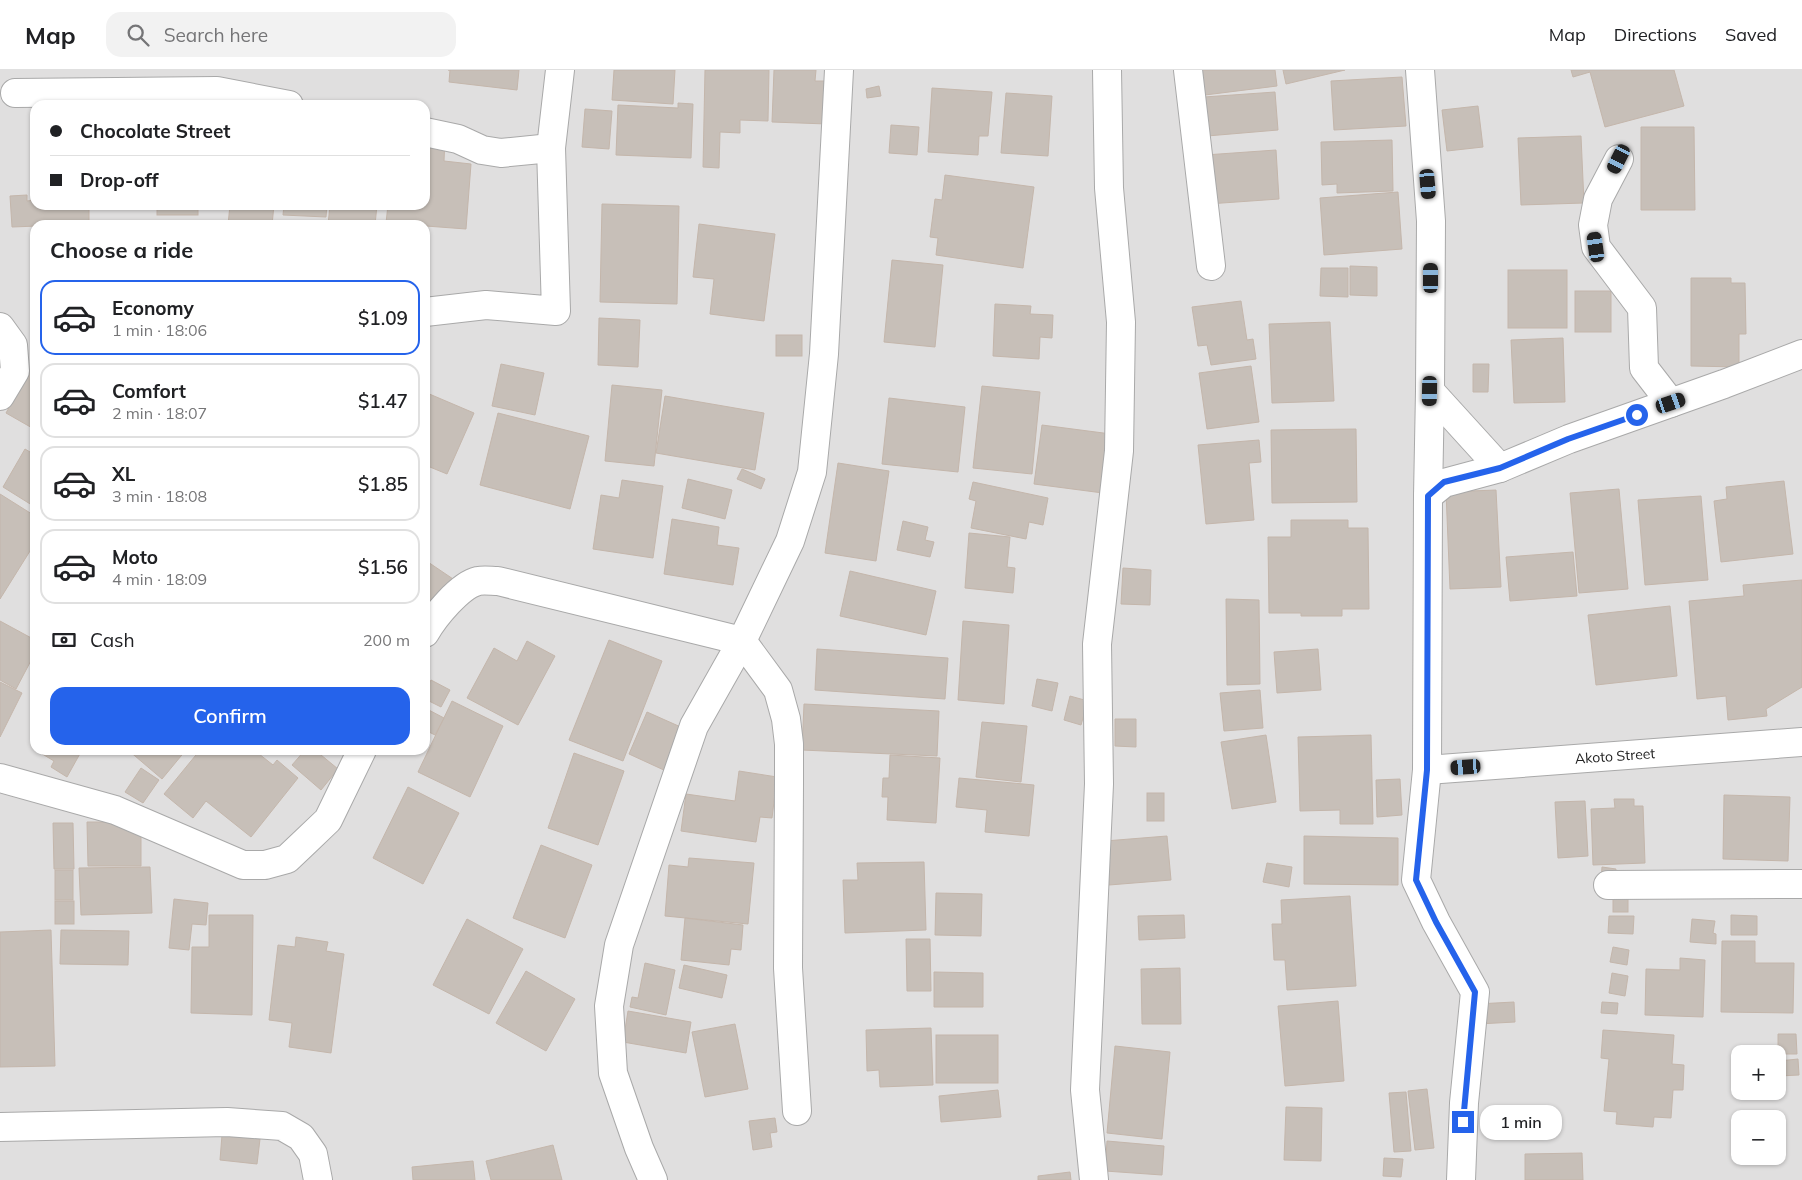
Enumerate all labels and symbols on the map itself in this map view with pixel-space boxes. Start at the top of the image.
car [1605,142,1632,176]
car [1419,168,1436,200]
car [1586,231,1605,263]
car [1423,263,1438,293]
car [1422,376,1437,406]
car [1654,391,1687,415]
route start [1626,404,1648,426]
street label: Akoto Street [1574,744,1656,768]
car [1450,758,1481,776]
callout: 1 min [1480,1104,1563,1140]
route end [1452,1111,1474,1133]

